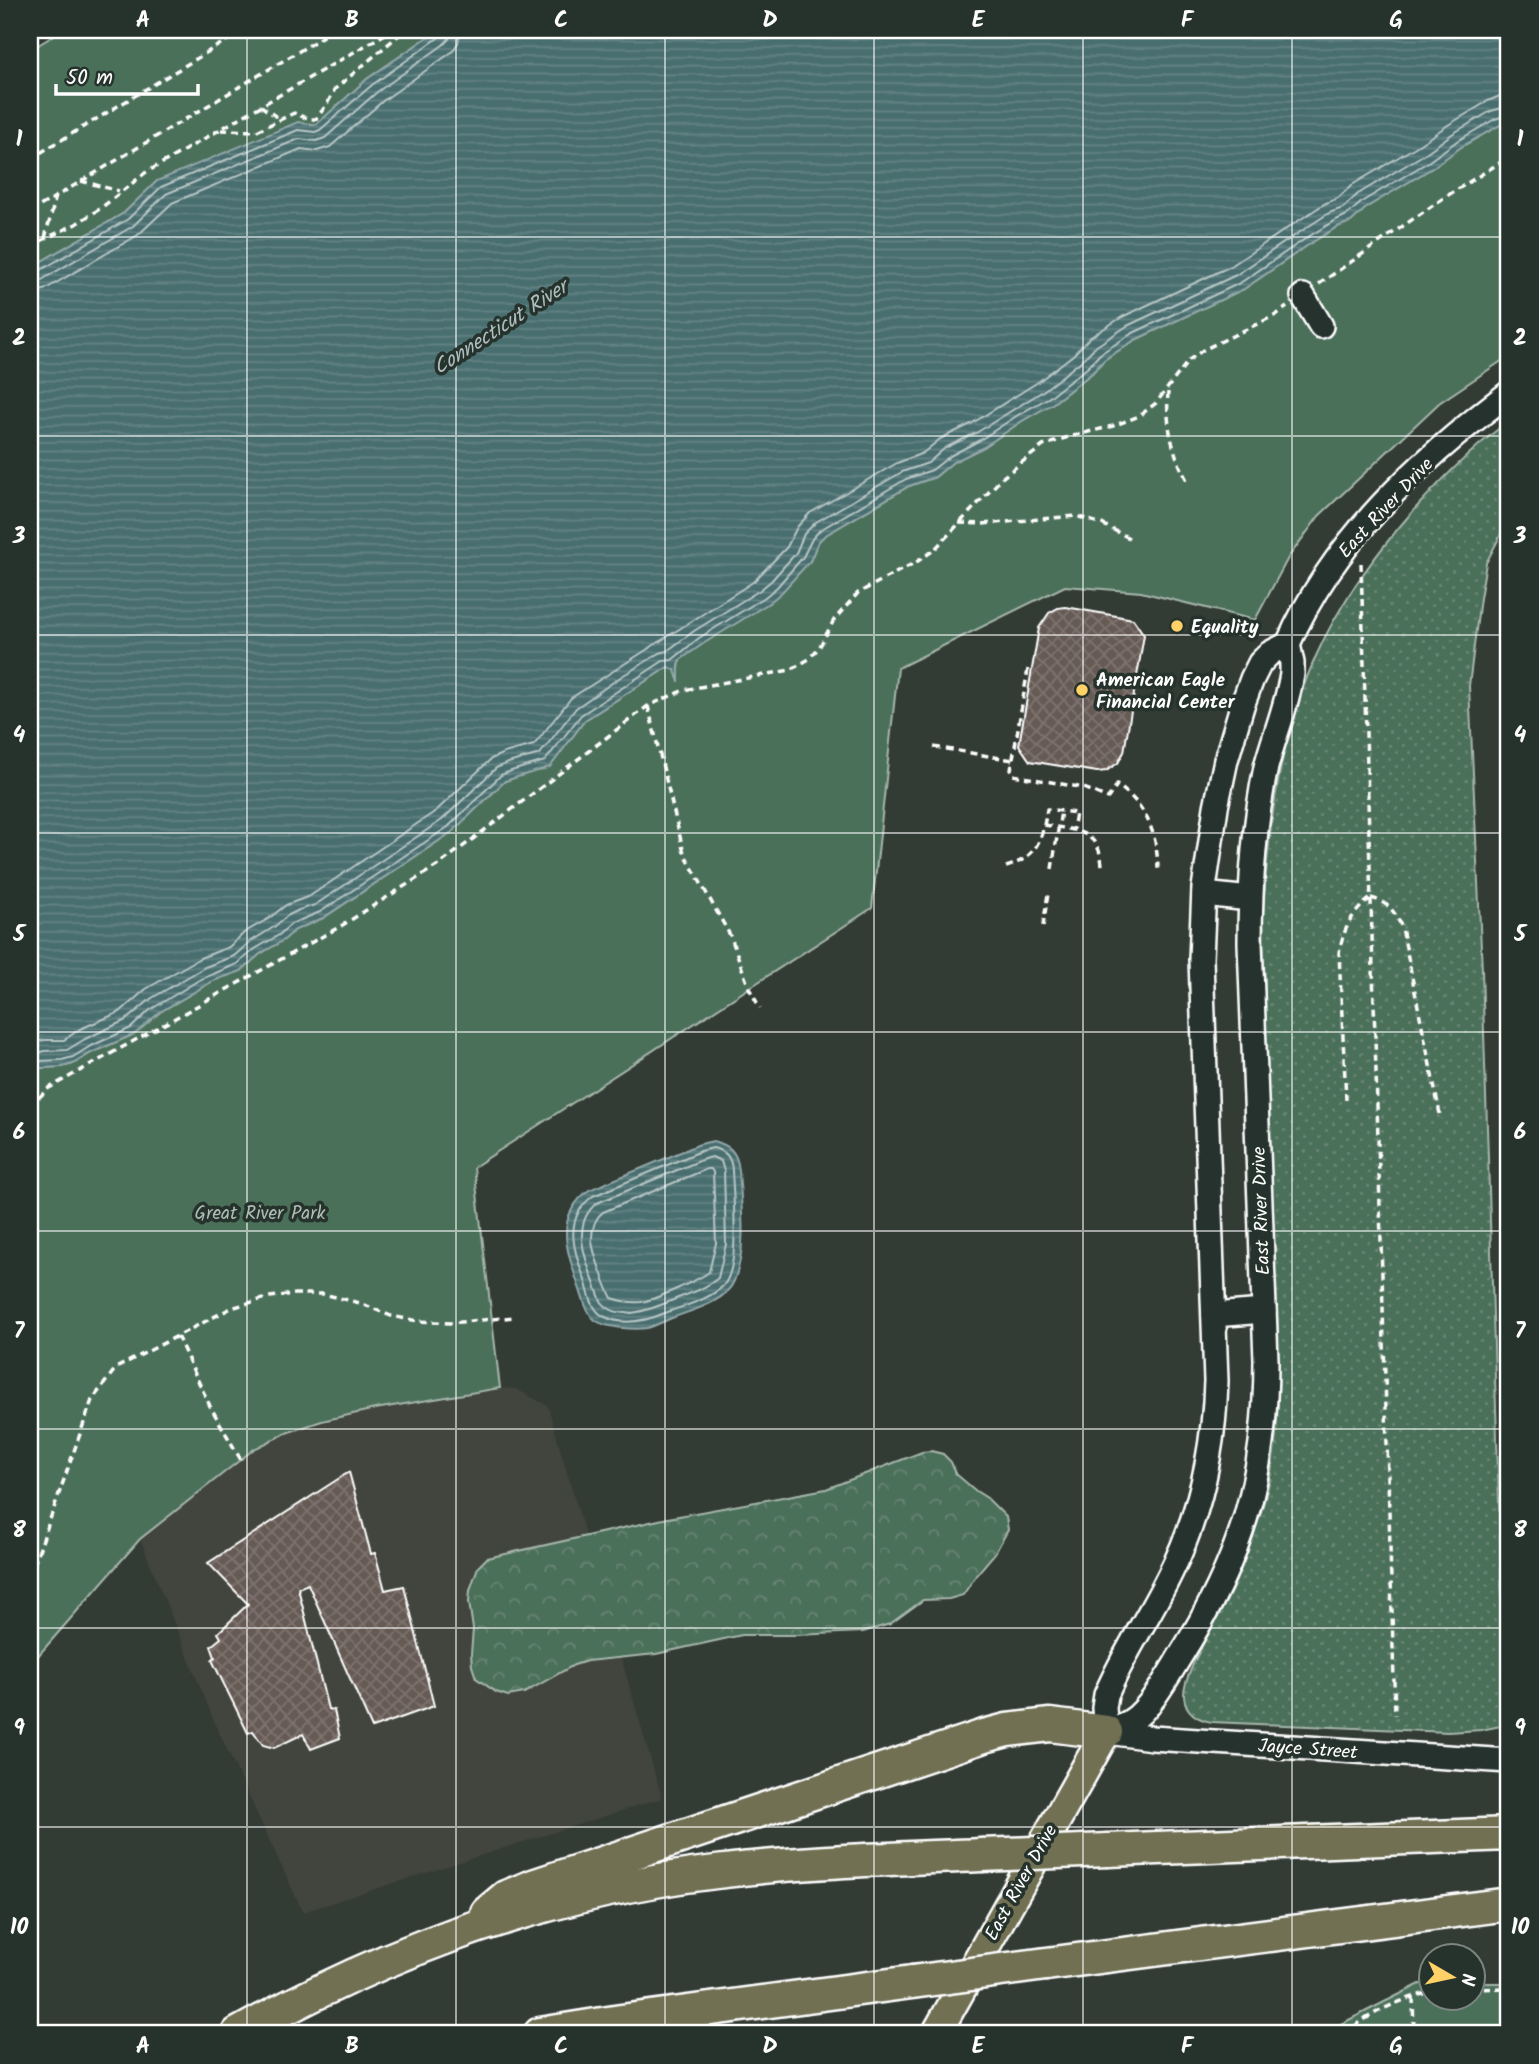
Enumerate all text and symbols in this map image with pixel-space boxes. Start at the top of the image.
text: A [136,3,150,39]
text: B [345,3,359,39]
text: C [554,3,568,39]
text: D [762,3,778,39]
text: E [972,3,986,39]
text: F [1181,3,1195,39]
text: G [1389,3,1403,39]
scale bar [56,52,198,96]
text: 50 m [66,62,113,95]
text: 1 [16,122,23,158]
text: 1 [1517,122,1524,158]
water label: Connecticut River [427,270,578,384]
text: 2 [12,321,26,357]
text: 2 [1513,321,1527,357]
street label: East River Drive [1332,451,1442,566]
text: 3 [12,519,26,555]
text: 3 [1513,519,1527,555]
place label: Equality [1191,613,1259,643]
marker: Equality [1169,618,1185,634]
place label: American Eagle Financial Center [1096,666,1236,718]
marker: American Eagle Financial Center [1074,682,1090,698]
text: 4 [13,718,26,754]
text: 4 [1514,718,1527,754]
text: 5 [12,917,27,953]
text: 5 [1513,917,1528,953]
text: 6 [13,1115,25,1151]
text: 6 [1514,1115,1526,1151]
street label: East River Drive [1245,1146,1279,1276]
park label: Great River Park [195,1199,326,1229]
text: 7 [14,1314,26,1350]
text: 7 [1515,1314,1527,1350]
text: 8 [12,1513,26,1549]
text: 8 [1513,1513,1527,1549]
text: 9 [13,1711,25,1747]
text: 9 [1514,1711,1526,1747]
street label: Jayce Street [1257,1732,1359,1768]
street label: East River Drive [977,1819,1066,1947]
text: 10 [10,1910,29,1946]
text: 10 [1511,1910,1530,1946]
north arrow [1416,1941,1486,2011]
text: N [1451,1971,1483,1988]
text: A [136,2029,150,2064]
text: B [345,2029,359,2064]
text: C [554,2029,568,2064]
text: D [762,2029,778,2064]
text: E [972,2029,986,2064]
text: F [1181,2029,1195,2064]
text: G [1389,2029,1403,2064]

